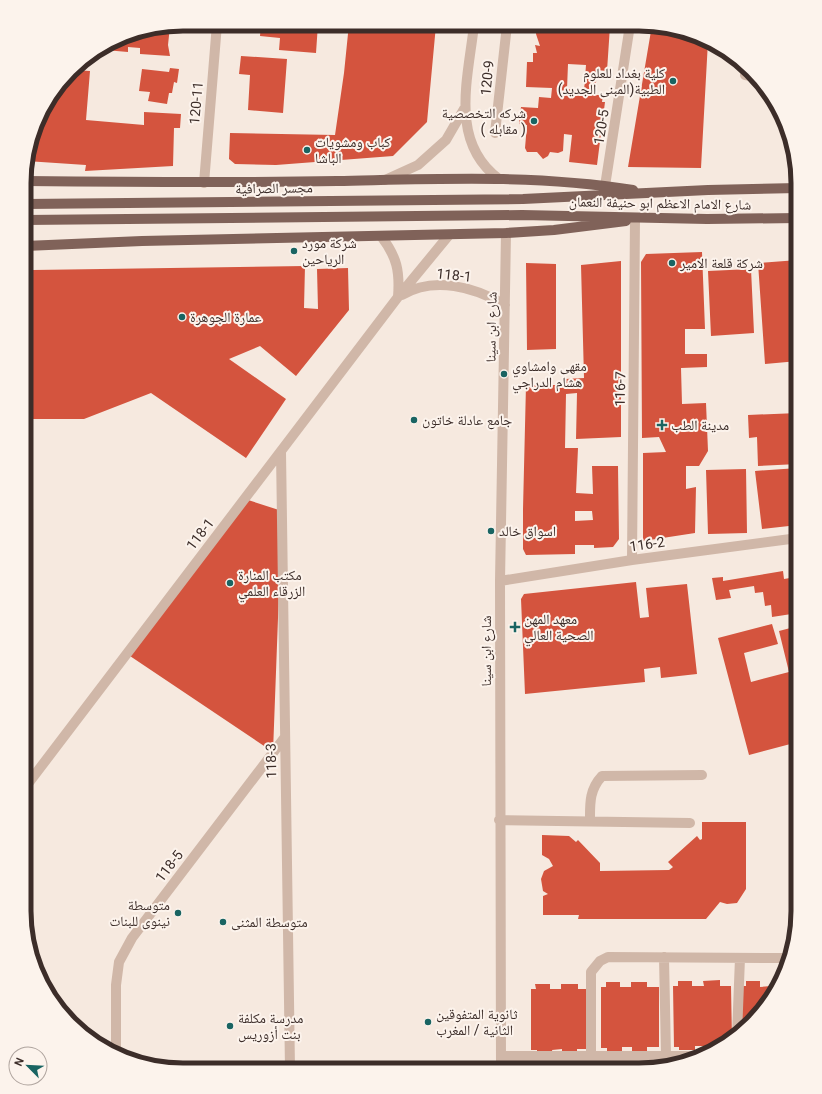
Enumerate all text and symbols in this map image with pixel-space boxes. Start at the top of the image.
street label: 120-9 [477,60,497,96]
place label: كلية بغداد للعلوم الطبية(المبنى الجديد) [558,65,665,98]
marker: كلية بغداد للعلوم الطبية(المبنى الجديد) [668,76,678,86]
street label: 120-11 [186,81,206,125]
place label: شركه التخصصية ( مقابله ) [442,105,526,138]
street label: 120-5 [590,108,612,146]
marker: شركه التخصصية ( مقابله ) [529,116,539,126]
place label: كباب ومشويات الباشا [315,134,391,166]
marker: كباب ومشويات الباشا [302,145,312,155]
street label: مجسر الصرافية [235,179,313,198]
street label: شارع الامام الاعظم ابو حنيفة النعمان [569,193,751,215]
place label: شركة مورد الرياحين [302,235,357,268]
marker: شركة مورد الرياحين [289,246,299,256]
place label: شركة قلعة الامير [679,255,763,272]
marker: شركة قلعة الامير [667,258,677,268]
street label: 118-1 [436,265,472,285]
street label: شارع ابن سينا [482,291,502,363]
place label: عمارة الجوهرة [190,309,262,326]
marker: عمارة الجوهرة [177,312,187,322]
place label: مقهى وامشاوي هشام الدراجي [512,358,587,394]
marker: مقهى وامشاوي هشام الدراجي [499,369,509,379]
street label: 116-7 [612,371,628,407]
place label: جامع عادلة خاتون [422,412,512,430]
marker: جامع عادلة خاتون [409,415,419,425]
place label: مدينة الطب [671,417,729,433]
marker: مدينة الطب [656,419,668,431]
street label: 118-1 [183,515,217,553]
place label: اسواق خالد [499,523,556,540]
marker: اسواق خالد [486,526,496,536]
street label: 116-2 [628,534,666,554]
place label: مكتب المنارة الزرقاء العلمي [238,567,305,603]
marker: مكتب المنارة الزرقاء العلمي [225,578,235,588]
place label: معهد المهن الصحية العالي [524,611,594,647]
street label: شارع ابن سينا [478,616,496,686]
marker: معهد المهن الصحية العالي [509,621,521,633]
street label: 118-3 [263,743,279,779]
street label: 118-5 [152,847,186,885]
place label: متوسطة نينوى للبنات [109,897,170,930]
marker: متوسطة نينوى للبنات [173,908,183,918]
place label: متوسطة المثنى [231,914,308,931]
marker: متوسطة المثنى [218,917,228,927]
place label: ثانوية المتفوقين الثانية / المغرب [436,1006,518,1039]
place label: مدرسة مكلفة بنت أزوريس [238,1010,303,1043]
marker: ثانوية المتفوقين الثانية / المغرب [423,1017,433,1027]
marker: مدرسة مكلفة بنت أزوريس [225,1021,235,1031]
north arrow [8,1046,48,1086]
text: N [12,1056,27,1068]

